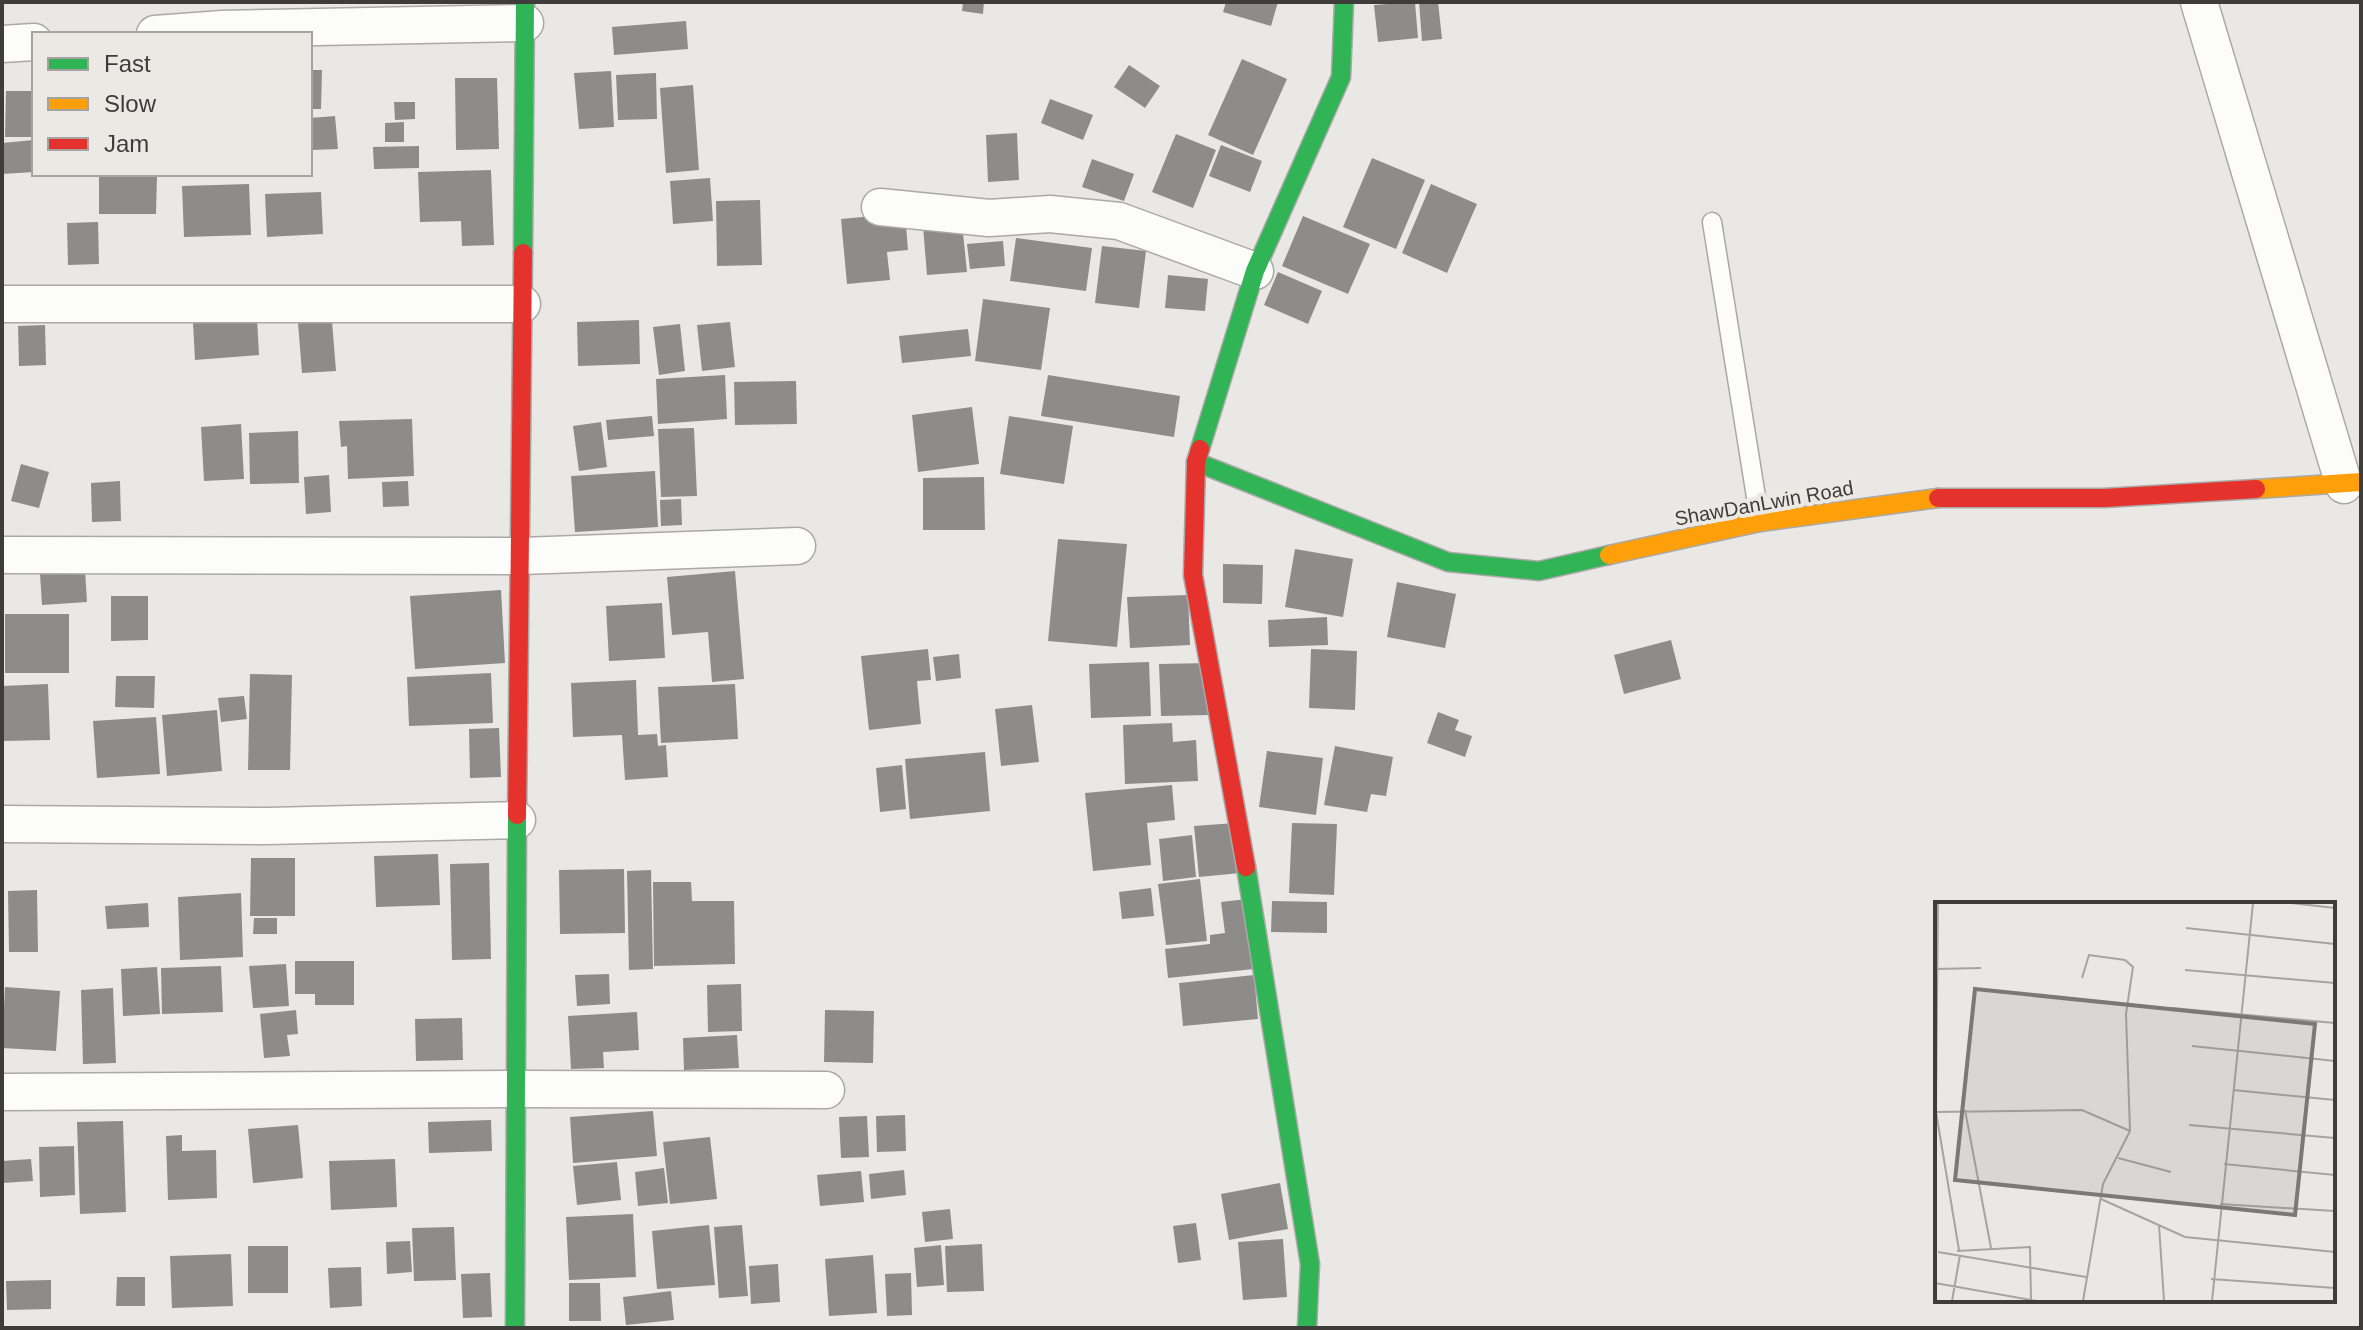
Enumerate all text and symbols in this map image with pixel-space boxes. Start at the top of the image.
legend [32,32,312,176]
text: Fast [104,50,151,77]
text: Slow [104,90,157,117]
text: Jam [104,130,149,157]
street label: ShawDanLwin Road [1673,476,1855,530]
inset map [1935,902,2335,1302]

